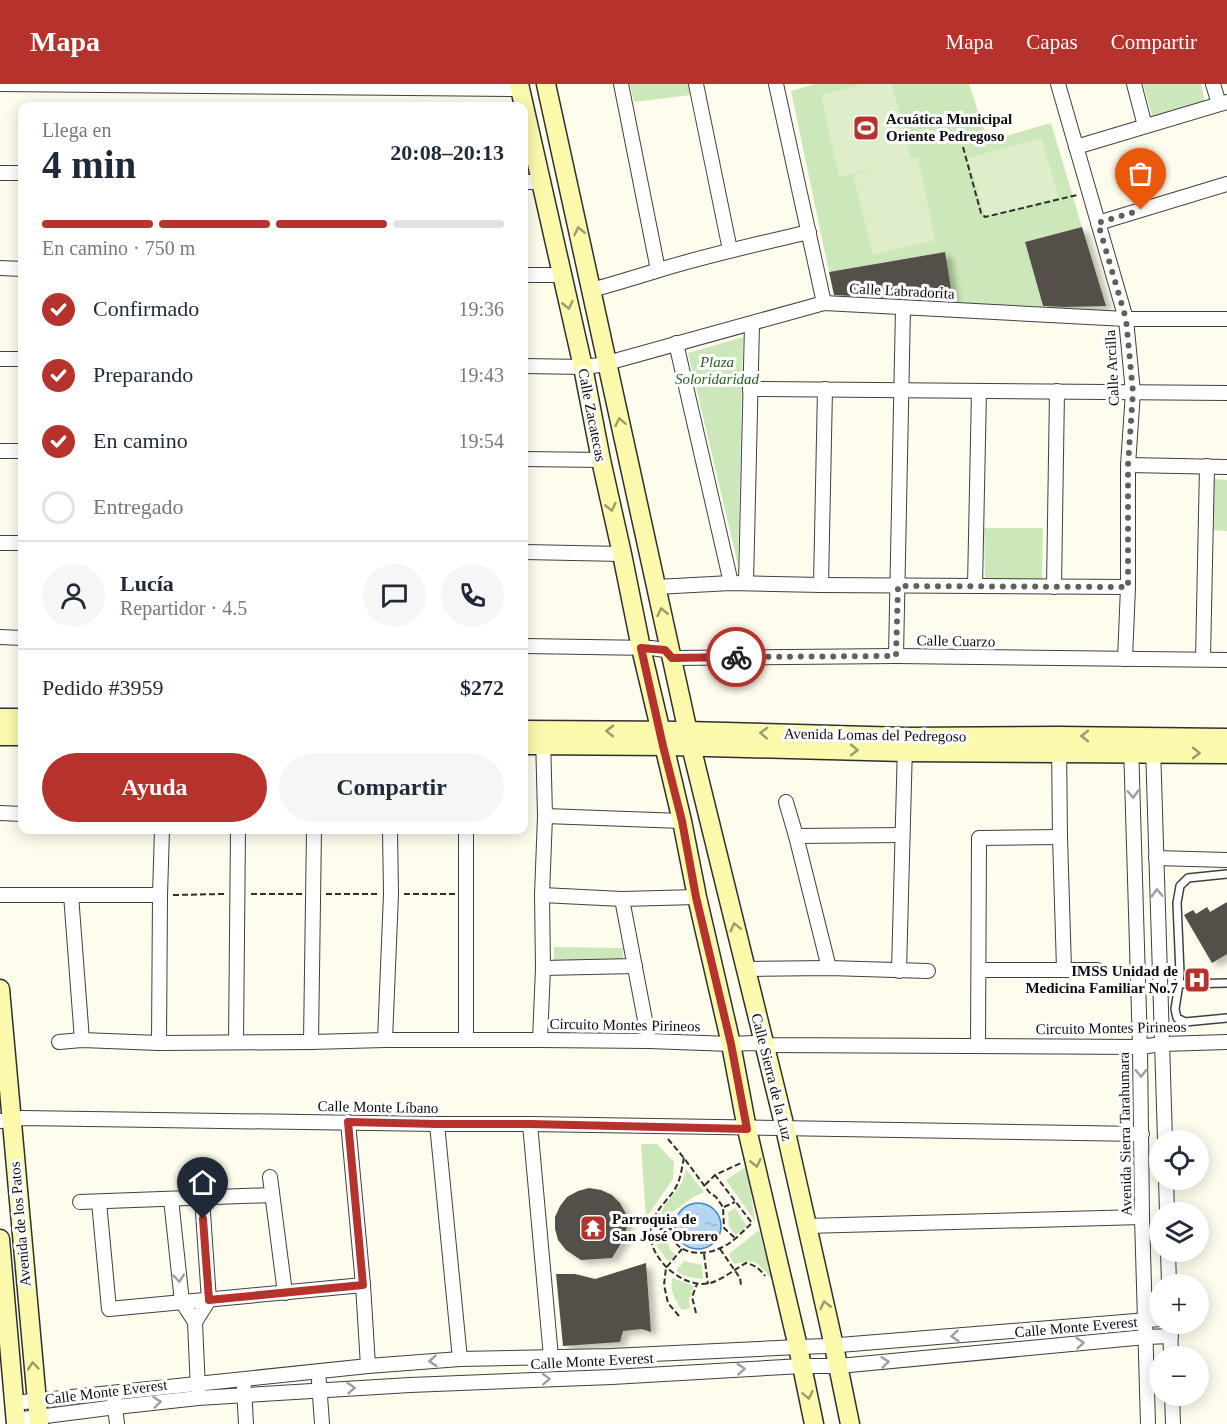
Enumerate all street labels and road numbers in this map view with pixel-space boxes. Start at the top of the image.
street label: Calle Labradorita [849,280,955,302]
street label: Calle Arcilla [1102,329,1122,406]
street label: Calle Zacatecas [575,367,609,463]
street label: Calle Cuarzo [916,632,996,650]
street label: Avenida Lomas del Pedregoso [784,725,966,745]
street label: Calle Sierra de la Luz [748,1012,796,1143]
street label: Circuito Montes Pirineos [549,1016,701,1034]
street label: Circuito Montes Pirineos [1035,1019,1187,1037]
street label: Avenida Sierra Tarahumara [1116,1051,1134,1216]
street label: Calle Monte Líbano [317,1098,439,1116]
street label: Avenida de los Patos [7,1161,33,1287]
street label: Calle Monte Everest [1014,1314,1139,1340]
street label: Calle Monte Everest [530,1350,655,1372]
street label: Calle Monte Everest [44,1376,169,1407]

